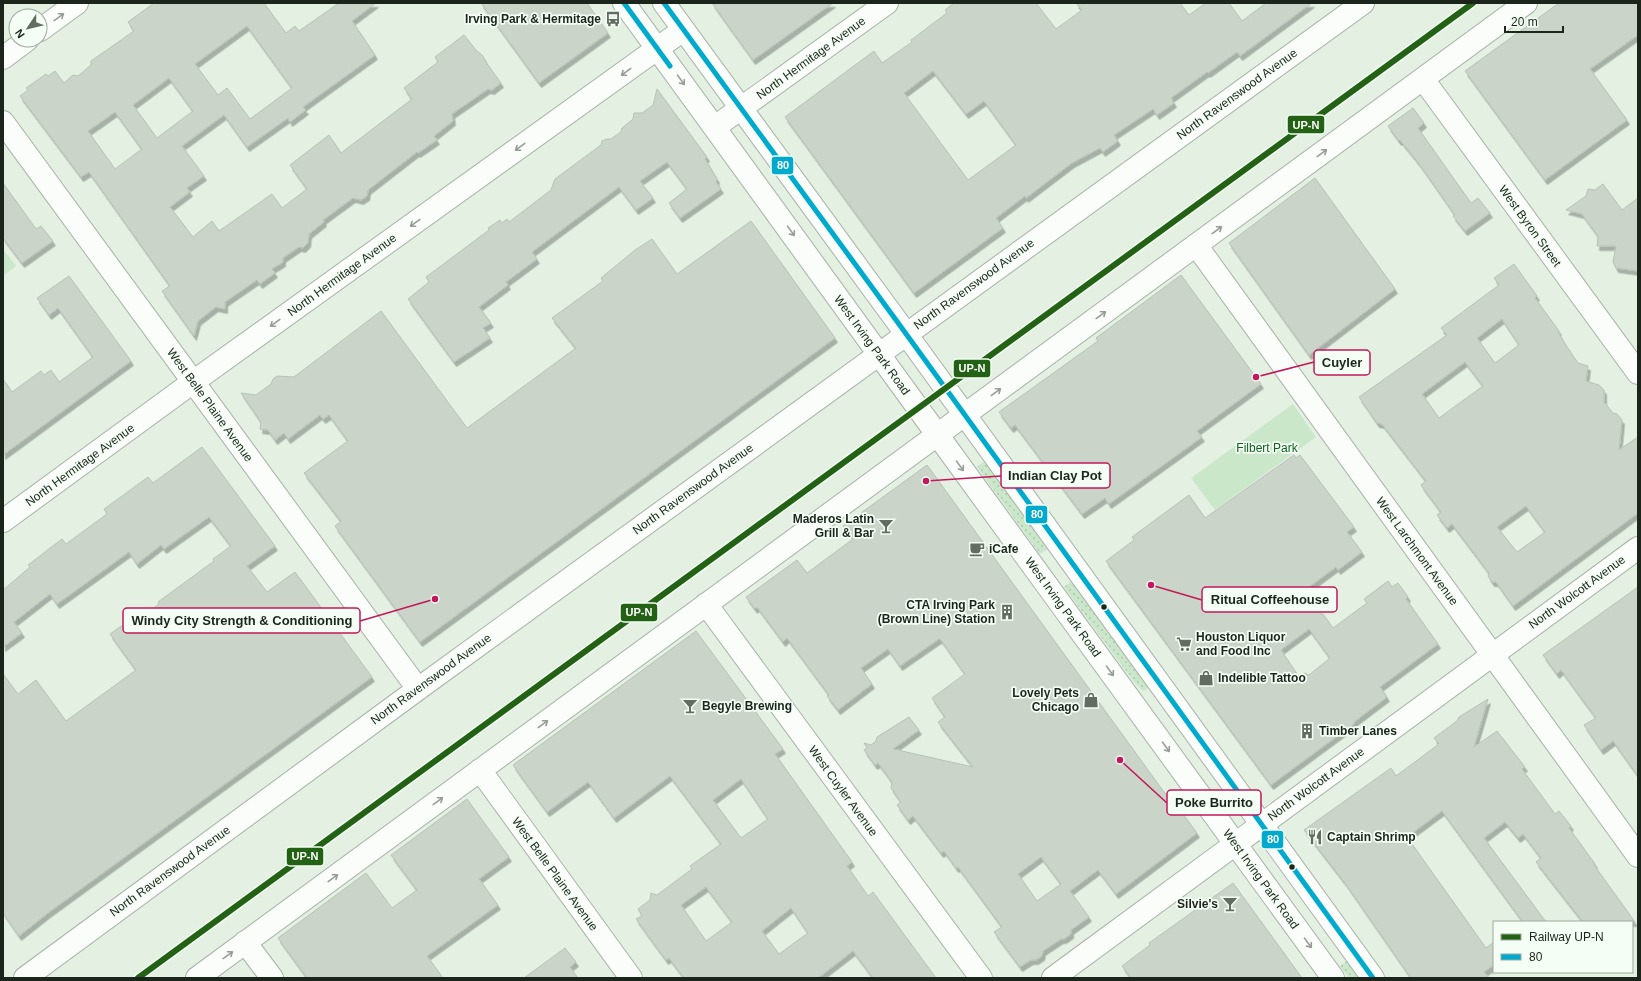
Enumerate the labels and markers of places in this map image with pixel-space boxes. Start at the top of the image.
bus stop icon: Irving Park & Hermitage [604,10,622,28]
place label: Irving Park & Hermitage [465,12,601,26]
callout: Cuyler [1314,350,1370,375]
callout: Indian Clay Pot [1001,463,1110,488]
place label: Maderos Latin Grill & Bar [793,512,874,540]
bar icon: Maderos Latin Grill & Bar [877,517,895,535]
cafe icon: iCafe [968,540,986,558]
place label: iCafe [989,542,1019,556]
callout: Ritual Coffeehouse [1202,587,1337,612]
place label: CTA Irving Park (Brown Line) Station [878,598,995,626]
unlabelled marker [1099,602,1109,612]
building icon: CTA Irving Park (Brown Line) Station [998,603,1016,621]
callout: Windy City Strength & Conditioning [123,608,360,633]
place label: Houston Liquor and Food Inc [1196,630,1286,658]
supermarket icon: Houston Liquor and Food Inc [1175,635,1193,653]
shop icon: Indelible Tattoo [1197,669,1215,687]
place label: Indelible Tattoo [1218,671,1306,685]
place label: Lovely Pets Chicago [1012,686,1079,714]
shop icon: Lovely Pets Chicago [1082,691,1100,709]
bar icon: Begyle Brewing [681,697,699,715]
place label: Begyle Brewing [702,699,792,713]
building icon: Timber Lanes [1298,722,1316,740]
place label: Timber Lanes [1319,724,1397,738]
callout: Poke Burrito [1167,790,1261,815]
restaurant icon: Captain Shrimp [1306,828,1324,846]
place label: Captain Shrimp [1327,830,1416,844]
unlabelled marker [1287,862,1297,872]
bar icon: Silvie's [1221,895,1239,913]
place label: Silvie's [1177,897,1218,911]

